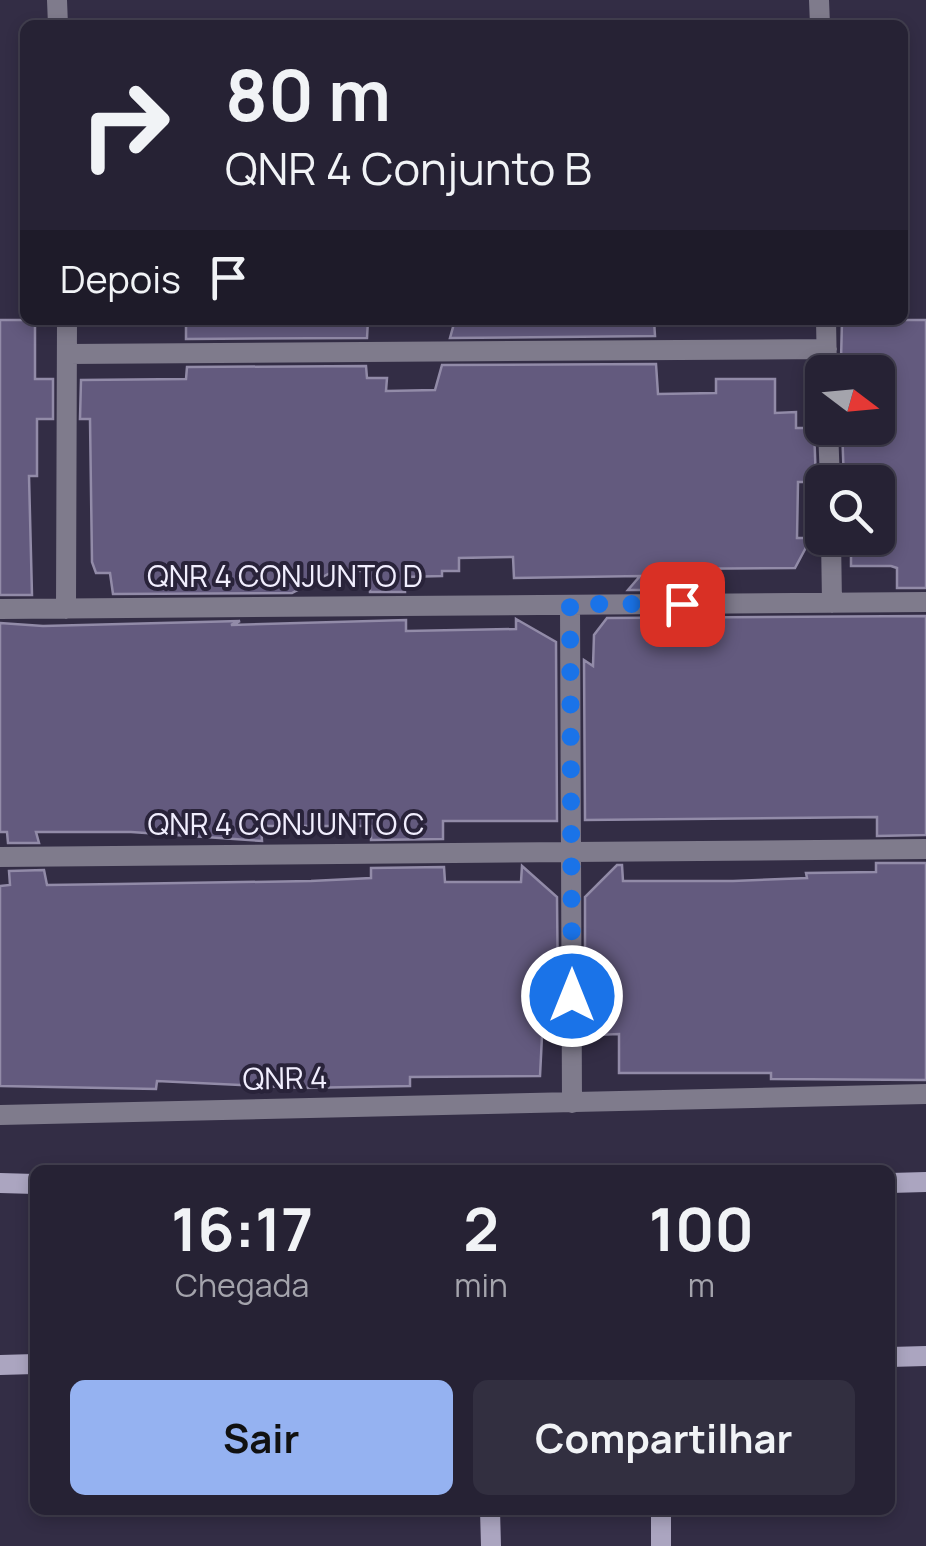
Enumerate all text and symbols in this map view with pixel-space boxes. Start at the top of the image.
text: 80 m [225,46,391,142]
icon: right [60,60,190,190]
text: QNR 4 Conjunto B [225,137,592,199]
icon: arrive [201,250,256,305]
text: Depois [60,252,181,304]
north arrow [805,355,895,445]
map controls [805,355,895,555]
button: search [805,465,895,555]
street label: QNR 4 CONJUNTO D [147,555,423,596]
pin [640,562,725,647]
icon: arrive [655,577,710,632]
street label: QNR 4 CONJUNTO C [147,803,425,844]
position arrow [520,944,624,1048]
street label: QNR 4 [242,1056,328,1099]
text: 16:17 [171,1187,313,1269]
text: 2 [463,1187,499,1269]
text: 100 [649,1187,754,1269]
text: Chegada [175,1263,309,1307]
text: min [454,1263,508,1307]
text: m [688,1263,715,1307]
button: Sair [70,1380,453,1495]
button: Compartilhar [473,1380,855,1495]

